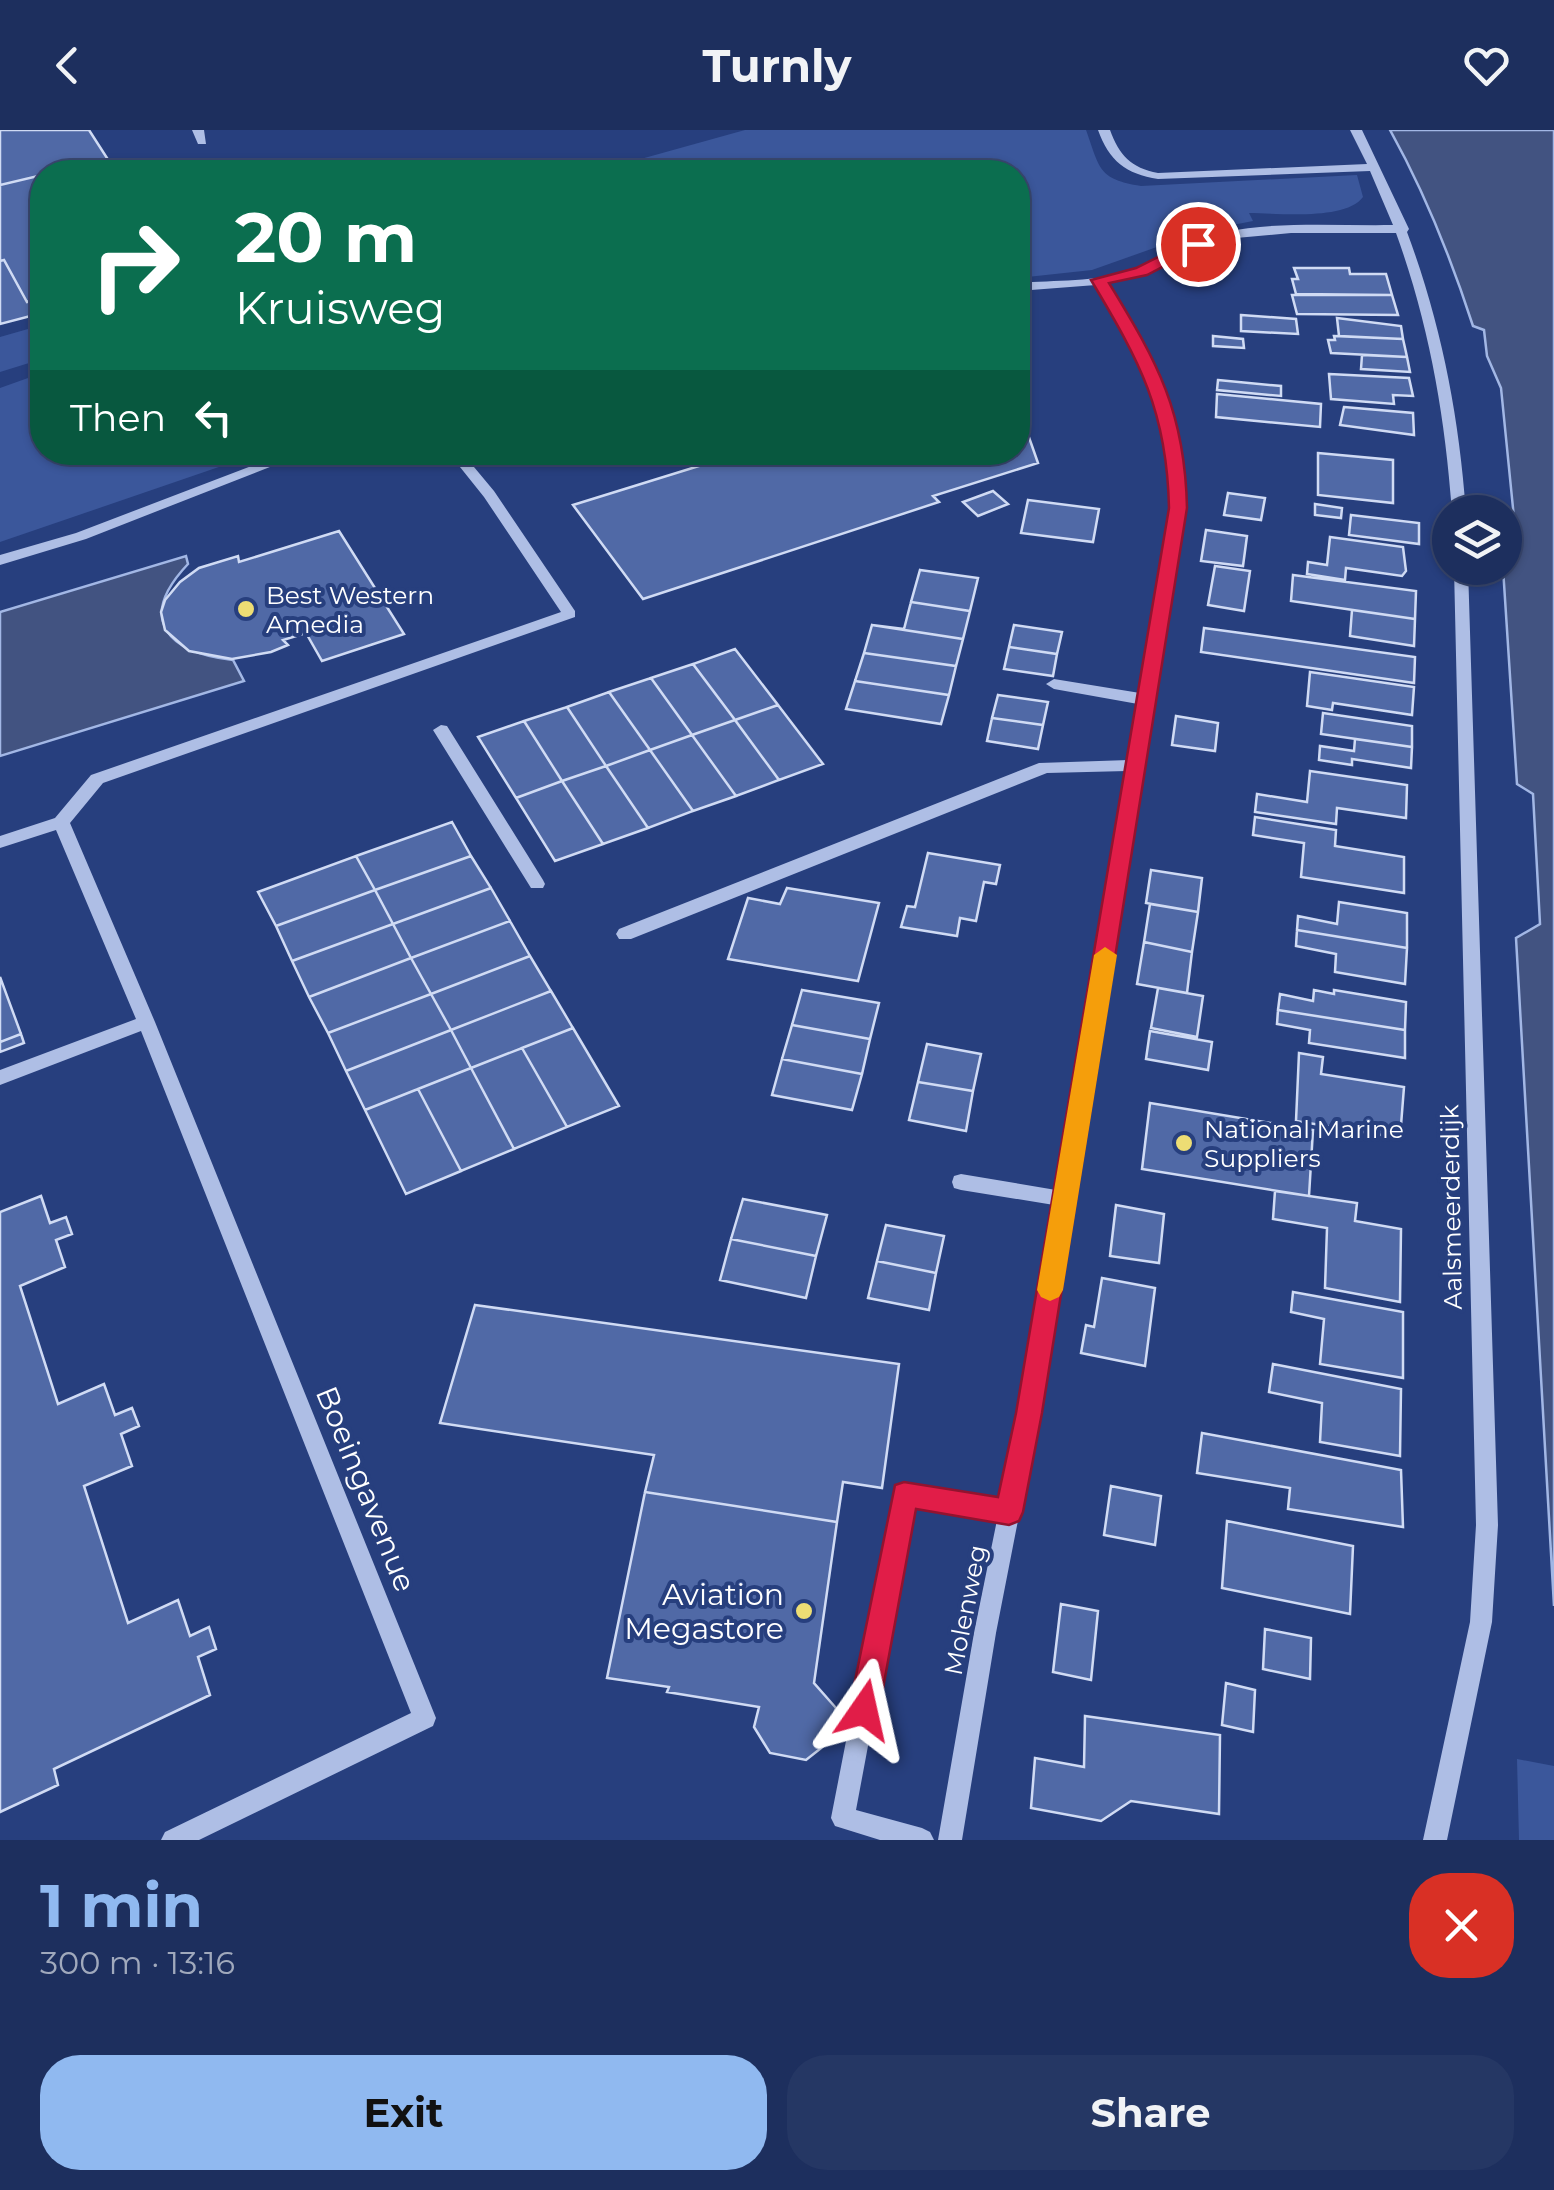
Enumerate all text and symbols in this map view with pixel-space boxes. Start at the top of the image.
icon: back [40,38,95,93]
text: Turnly [703,38,851,93]
icon: heart [1459,38,1514,93]
text: 20 m [235,194,417,280]
icon: right [70,200,200,330]
pin [1156,202,1241,287]
icon: arrive [1171,217,1226,272]
text: Kruisweg [235,280,445,335]
icon: left [186,390,241,445]
text: Then [70,394,166,441]
map controls [1432,495,1522,585]
button: layers [1432,495,1522,585]
place label: Best Western Amedia [266,580,434,639]
marker: Best Western Amedia [235,598,257,620]
street label: Aalsmeerderdijk [1434,1104,1468,1310]
place label: National Marine Suppliers [1204,1114,1404,1173]
marker: National Marine Suppliers [1173,1132,1195,1154]
street label: Boeingavenue [308,1381,424,1597]
street label: Molenweg [938,1542,992,1678]
place label: Aviation Megastore [624,1576,784,1647]
marker: Aviation Megastore [793,1600,815,1622]
position arrow [812,1658,916,1762]
text: 1 min [40,1869,203,1942]
button: close [1409,1873,1514,1978]
text: 300 m · 13:16 [40,1943,235,1982]
button: Exit [40,2055,767,2170]
button: Share [787,2055,1514,2170]

